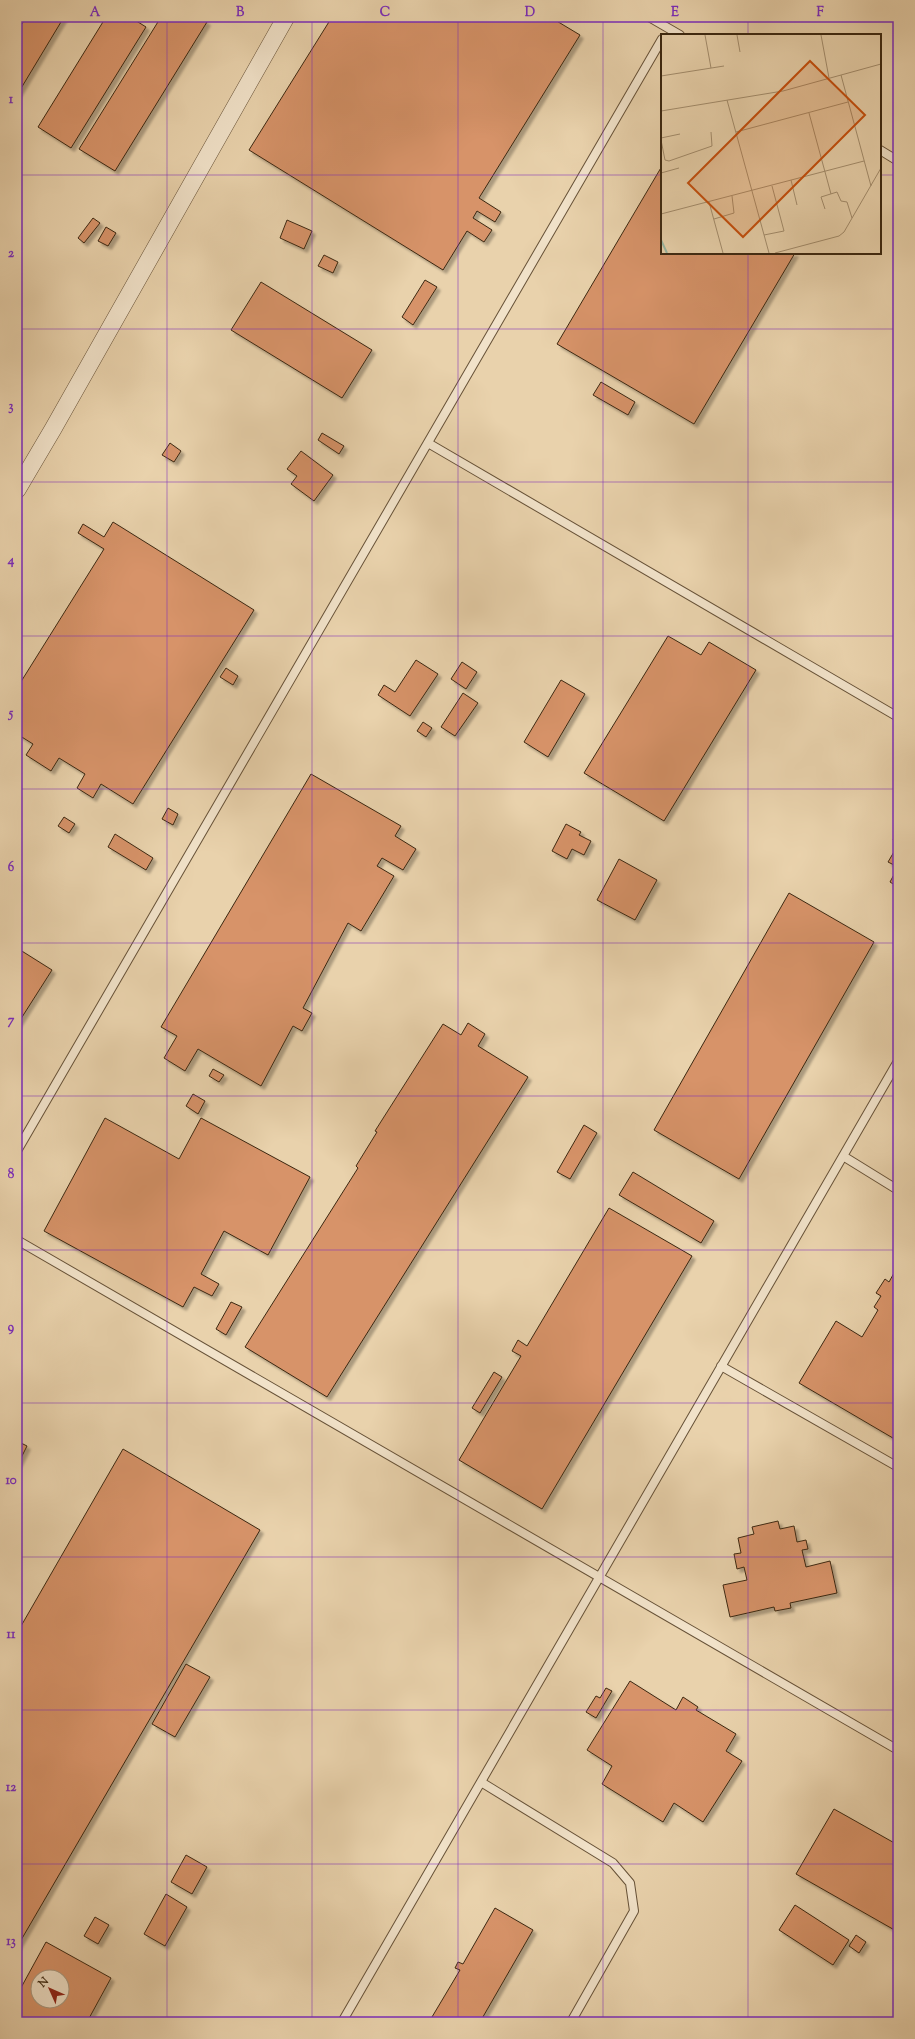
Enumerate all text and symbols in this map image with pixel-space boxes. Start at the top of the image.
text: A [90,4,101,22]
text: B [236,4,245,22]
text: C [380,4,390,22]
text: D [525,4,535,22]
text: E [671,4,679,22]
text: F [816,4,824,22]
inset map [661,34,881,254]
text: 1 [9,91,14,109]
text: 2 [8,245,15,263]
text: 3 [8,398,14,416]
text: 4 [7,552,15,570]
text: 5 [8,705,14,723]
text: 6 [8,859,15,877]
text: 7 [8,1012,15,1030]
text: 8 [8,1166,15,1184]
text: 9 [8,1319,15,1337]
text: 10 [5,1472,17,1490]
text: 11 [7,1626,16,1644]
text: 12 [6,1779,17,1797]
text: 13 [6,1933,16,1951]
north arrow [30,1969,70,2009]
text: N [34,1974,53,1992]

